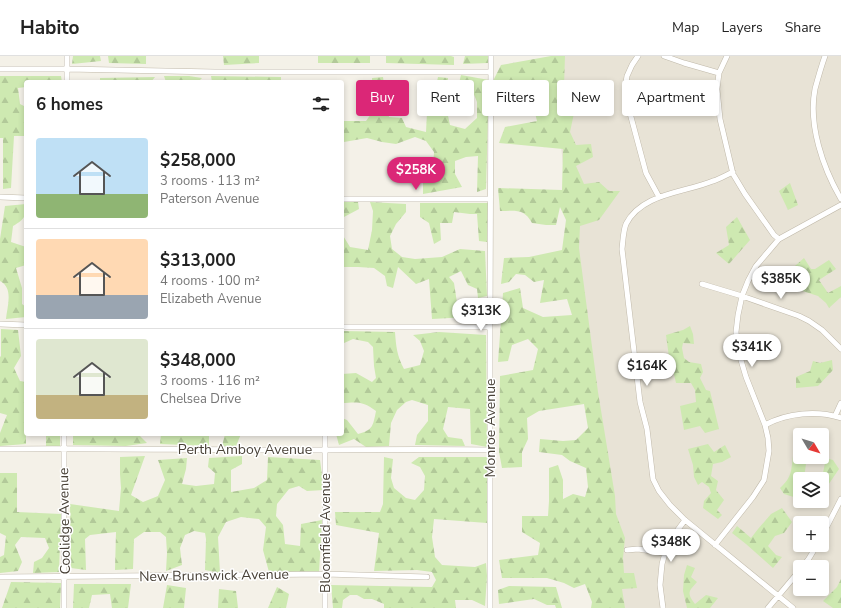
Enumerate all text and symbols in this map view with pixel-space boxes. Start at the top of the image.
text: Habito [20,15,79,41]
text: Map [672,18,699,37]
text: Layers [721,18,763,37]
text: Share [785,18,821,37]
chip: Buy [356,80,409,116]
chip: Rent [417,80,474,116]
chip: Filters [482,80,549,116]
chip: New [557,80,614,116]
chip: Apartment [622,80,719,116]
text: 6 homes [36,93,103,116]
icon: filters [310,93,332,115]
text: $258,000 [160,149,236,172]
icon: home [68,154,116,202]
pin: $258K [388,157,444,191]
text: $258K [396,161,436,179]
text: 3 rooms · 113 m² [160,172,260,190]
text: Paterson Avenue [160,190,259,208]
text: $313,000 [160,249,236,272]
icon: home [68,255,116,303]
pin: $385K [753,266,809,300]
text: $385K [761,270,801,288]
text: 4 rooms · 100 m² [160,272,260,290]
text: Elizabeth Avenue [160,290,261,308]
pin: $313K [453,298,509,332]
text: $313K [461,302,501,320]
pin: $341K [724,334,780,368]
text: $341K [732,338,772,356]
text: $348,000 [160,349,236,372]
pin: $164K [619,353,675,387]
icon: home [68,355,116,403]
text: $164K [627,357,667,375]
text: 3 rooms · 116 m² [160,372,260,390]
street label: Monroe Avenue [481,378,500,478]
text: Chelsea Drive [160,390,241,408]
north arrow [793,428,829,464]
map controls [793,428,829,596]
street label: Perth Amboy Avenue [178,440,312,459]
street label: Coolidge Avenue [54,467,75,575]
button: layers [793,472,829,508]
street label: Bloomfield Avenue [316,473,335,593]
button: + [793,516,829,552]
pin: $348K [643,529,699,563]
text: $348K [651,533,691,551]
button: − [793,560,829,596]
street label: New Brunswick Avenue [139,565,289,586]

